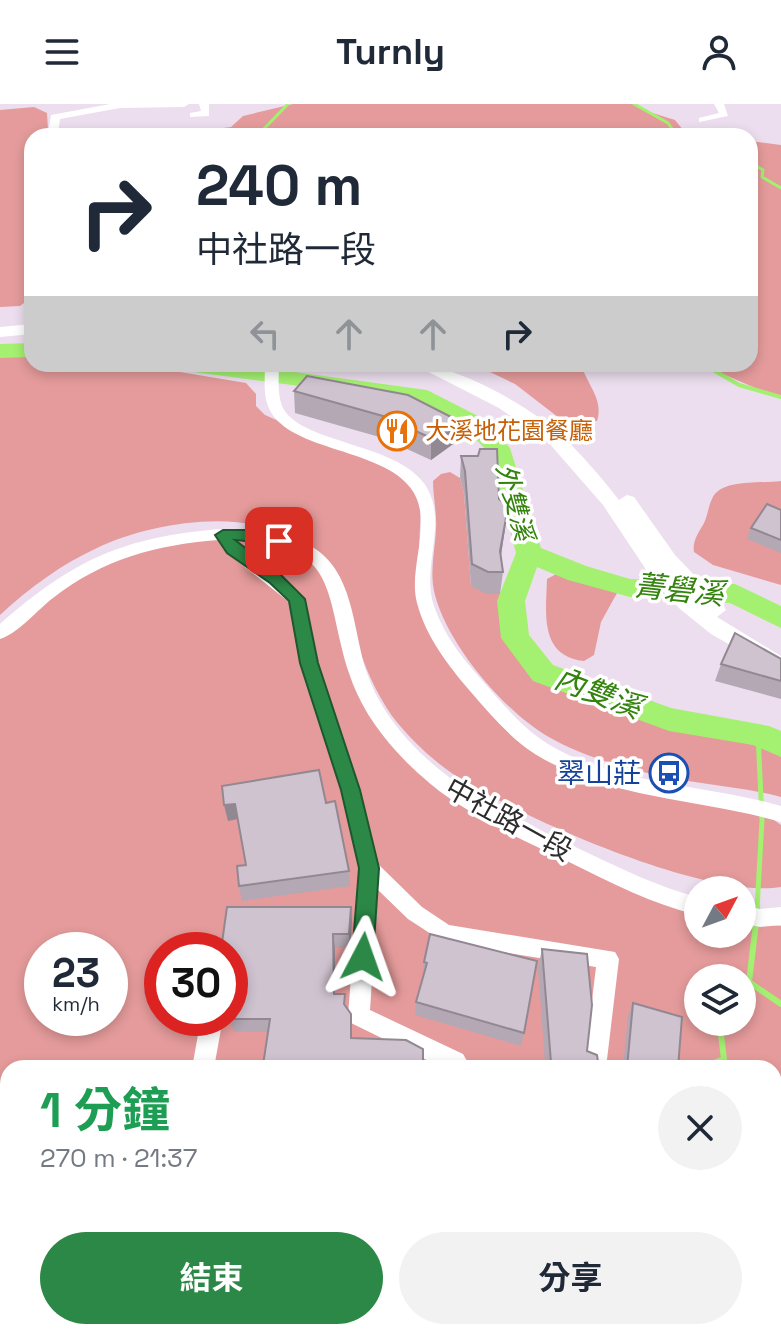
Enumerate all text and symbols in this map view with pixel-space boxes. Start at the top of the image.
text: Turnly [336,29,445,75]
icon: menu [40,30,84,74]
icon: person [697,30,741,74]
text: 240 m [196,150,362,221]
icon: right [64,160,168,264]
text: 中社路一段 [196,227,376,273]
icon: left [243,312,287,356]
icon: ahead [327,312,371,356]
icon: ahead [411,312,455,356]
icon: right [495,312,539,356]
restaurant icon: 大溪地花園餐廳 [376,410,418,452]
place label: 大溪地花園餐廳 [425,415,593,446]
water label: 外雙溪 [488,460,543,548]
pin [245,507,313,575]
icon: arrive [257,519,301,563]
water label: 菁礐溪 [632,565,730,614]
water label: 內雙溪 [549,658,651,728]
bus stop icon: 翠山莊 [648,752,690,794]
place label: 翠山莊 [557,755,641,791]
street label: 中社路一段 [439,769,579,869]
north arrow [684,876,756,948]
map controls [684,876,756,1036]
position arrow [321,915,405,999]
speed limit sign: 30 [144,932,248,1036]
text: 23 [52,948,100,999]
button: layers [684,964,756,1036]
text: km/h [52,991,100,1017]
text: 1 分鐘 [40,1080,170,1141]
button: close [658,1086,742,1170]
text: 270 m · 21:37 [40,1141,197,1175]
button: 結束 [40,1232,383,1324]
button: 分享 [399,1232,742,1324]

